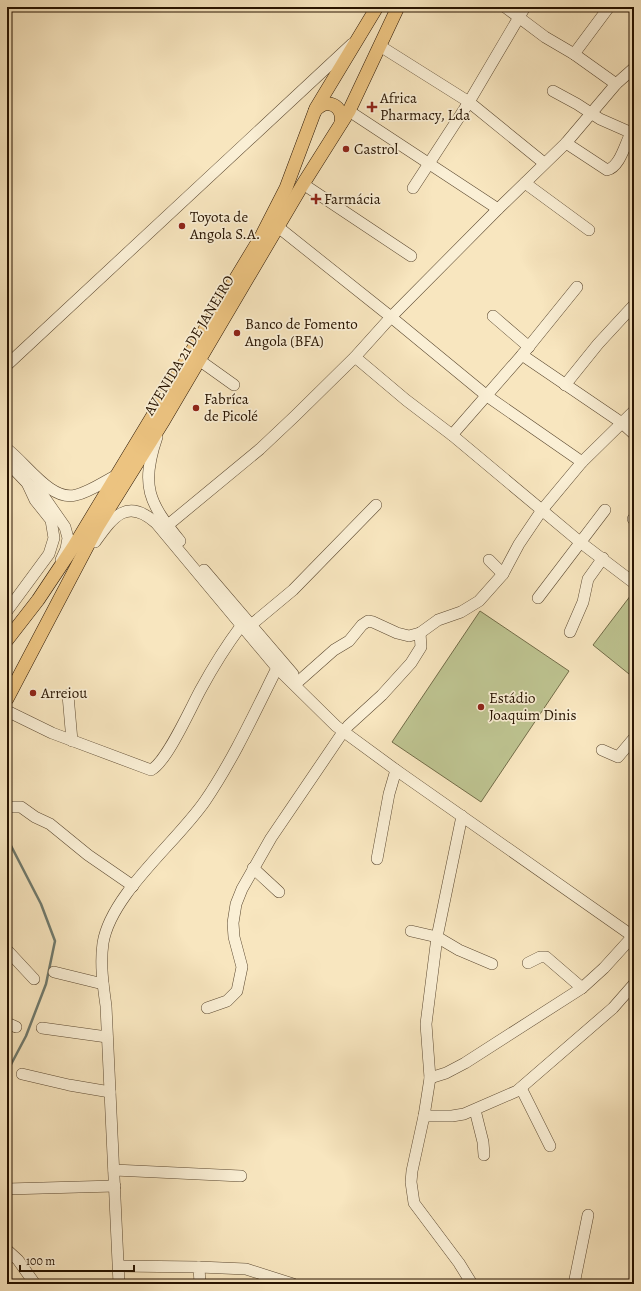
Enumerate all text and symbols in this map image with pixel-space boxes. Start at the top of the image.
place label: Africa Pharmacy, Lda [379,88,470,125]
marker: Africa Pharmacy, Lda [367,102,377,112]
place label: Castrol [354,139,398,159]
marker: Castrol [341,144,351,154]
place label: Farmácia [324,189,381,209]
marker: Farmácia [311,194,321,204]
place label: Toyota de Angola S.A. [189,207,260,244]
marker: Toyota de Angola S.A. [177,221,187,231]
street label: AVENIDA 21 DE JANEIRO [139,271,239,420]
place label: Banco de Fomento Angola (BFA) [244,314,358,351]
marker: Banco de Fomento Angola (BFA) [232,328,242,338]
place label: Fabríca de Picolé [204,389,258,426]
marker: Fabríca de Picolé [191,403,201,413]
place label: Arreiou [40,683,88,703]
marker: Arreiou [28,688,38,698]
place label: Estádio Joaquim Dinis [489,688,577,725]
marker: Estádio Joaquim Dinis [476,702,486,712]
scale bar [20,1247,134,1273]
text: 100 m [26,1253,55,1269]

